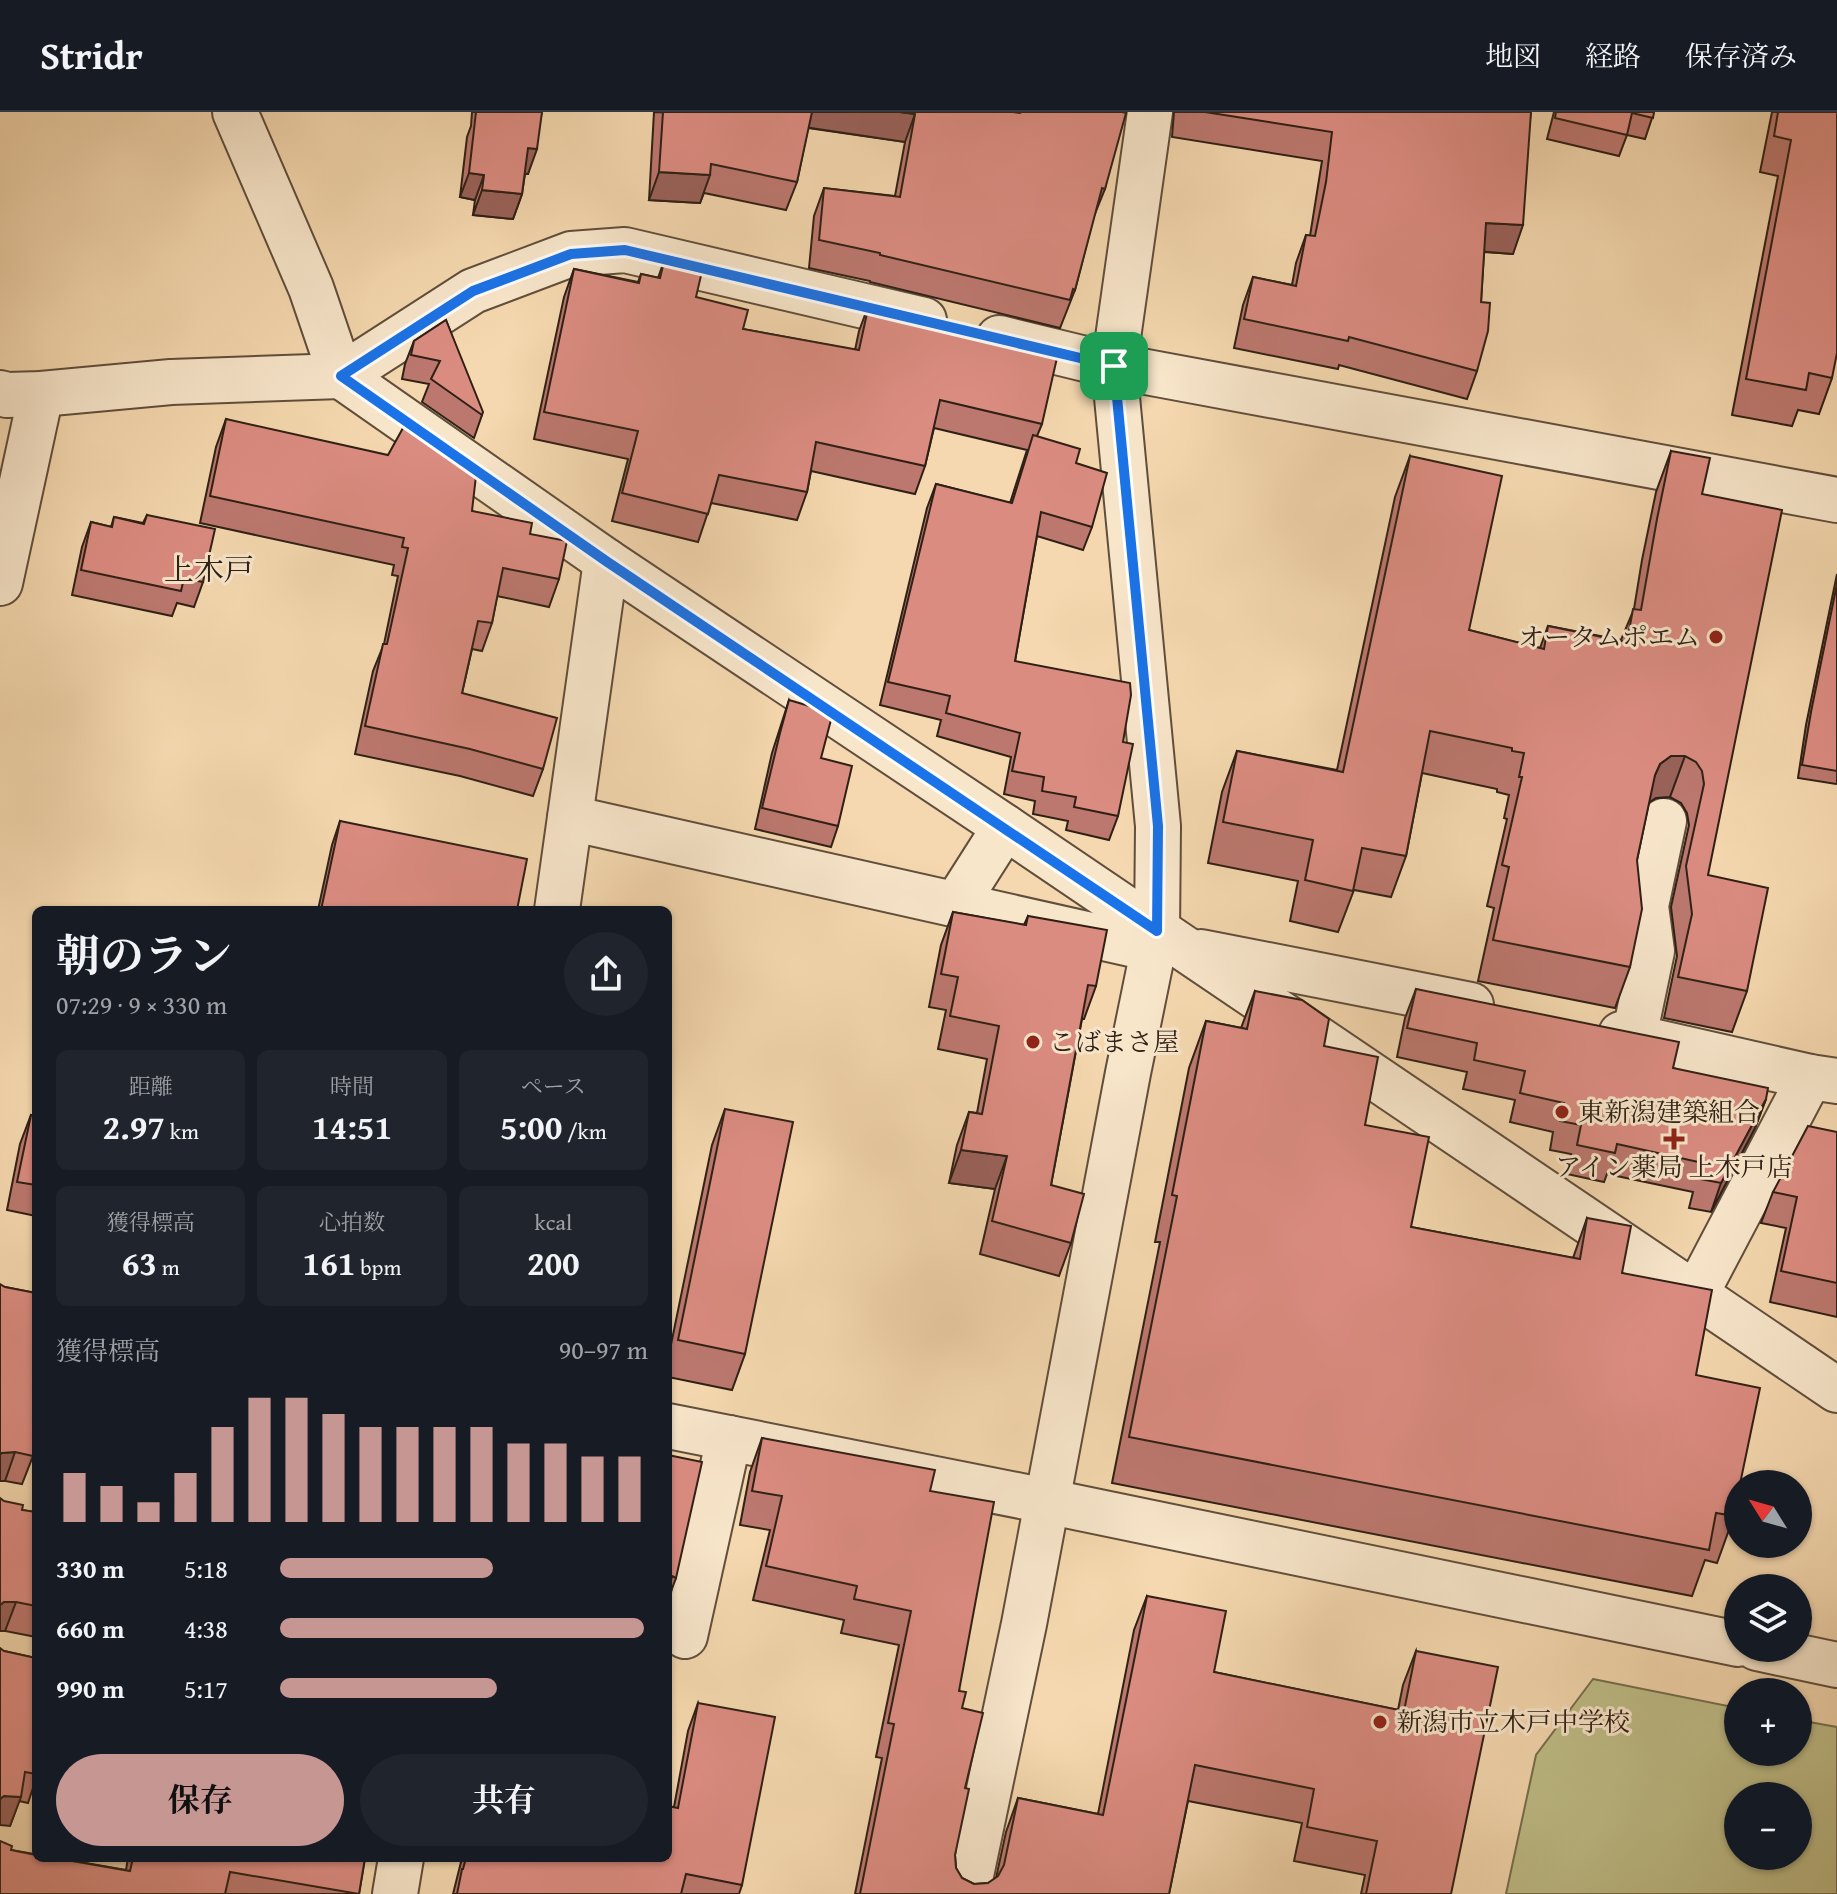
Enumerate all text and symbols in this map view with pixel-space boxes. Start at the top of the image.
text: Stridr [40,27,143,83]
text: 地図 [1485,35,1541,76]
text: 経路 [1585,35,1641,76]
text: 保存済み [1685,35,1797,76]
pin [1080,332,1148,400]
icon: arrive [1092,344,1136,388]
district label: 上木戸 [164,547,254,591]
place label: オータムポエム [1518,617,1700,656]
marker: オータムポエム [1707,628,1725,646]
text: 朝のラン [56,923,232,987]
button: share [564,932,648,1016]
text: 07:29 · 9 × 330 m [56,985,227,1024]
place label: こばまさ屋 [1049,1022,1179,1061]
marker: こばまさ屋 [1024,1033,1042,1051]
text: 距離 [129,1070,173,1102]
text: 時間 [330,1070,374,1102]
text: ペース [521,1070,586,1102]
place label: 東新潟建築組合 [1578,1092,1760,1131]
text: 2.97 [102,1102,165,1151]
text: 14:51 [312,1102,392,1151]
text: 5:00 [500,1102,562,1151]
marker: 東新潟建築組合 [1553,1103,1571,1121]
text: km [165,1115,199,1147]
text: /km [562,1115,607,1147]
marker: アイン薬局 上木戸店 [1665,1130,1683,1148]
place label: アイン薬局 上木戸店 [1555,1147,1793,1186]
text: 獲得標高 [107,1206,195,1238]
text: 心拍数 [319,1206,385,1238]
text: kcal [535,1206,572,1238]
text: 63 [122,1238,157,1287]
text: 161 [303,1238,355,1287]
text: 200 [527,1238,580,1287]
text: m [157,1251,180,1283]
text: bpm [355,1251,401,1283]
text: 90–97 m [559,1330,648,1369]
text: 獲得標高 [56,1331,160,1370]
north arrow [1724,1470,1812,1558]
map controls [1724,1470,1812,1870]
text: 330 m [56,1549,124,1588]
text: 5:18 [184,1549,228,1588]
button: layers [1724,1574,1812,1662]
text: 660 m [56,1609,124,1648]
text: 4:38 [184,1609,228,1648]
text: 990 m [56,1669,124,1708]
text: 5:17 [184,1669,228,1708]
button: + [1724,1678,1812,1766]
place label: 新潟市立木戸中学校 [1396,1702,1630,1741]
marker: 新潟市立木戸中学校 [1371,1713,1389,1731]
button: 保存 [56,1754,344,1846]
button: 共有 [360,1754,648,1846]
button: − [1724,1782,1812,1870]

